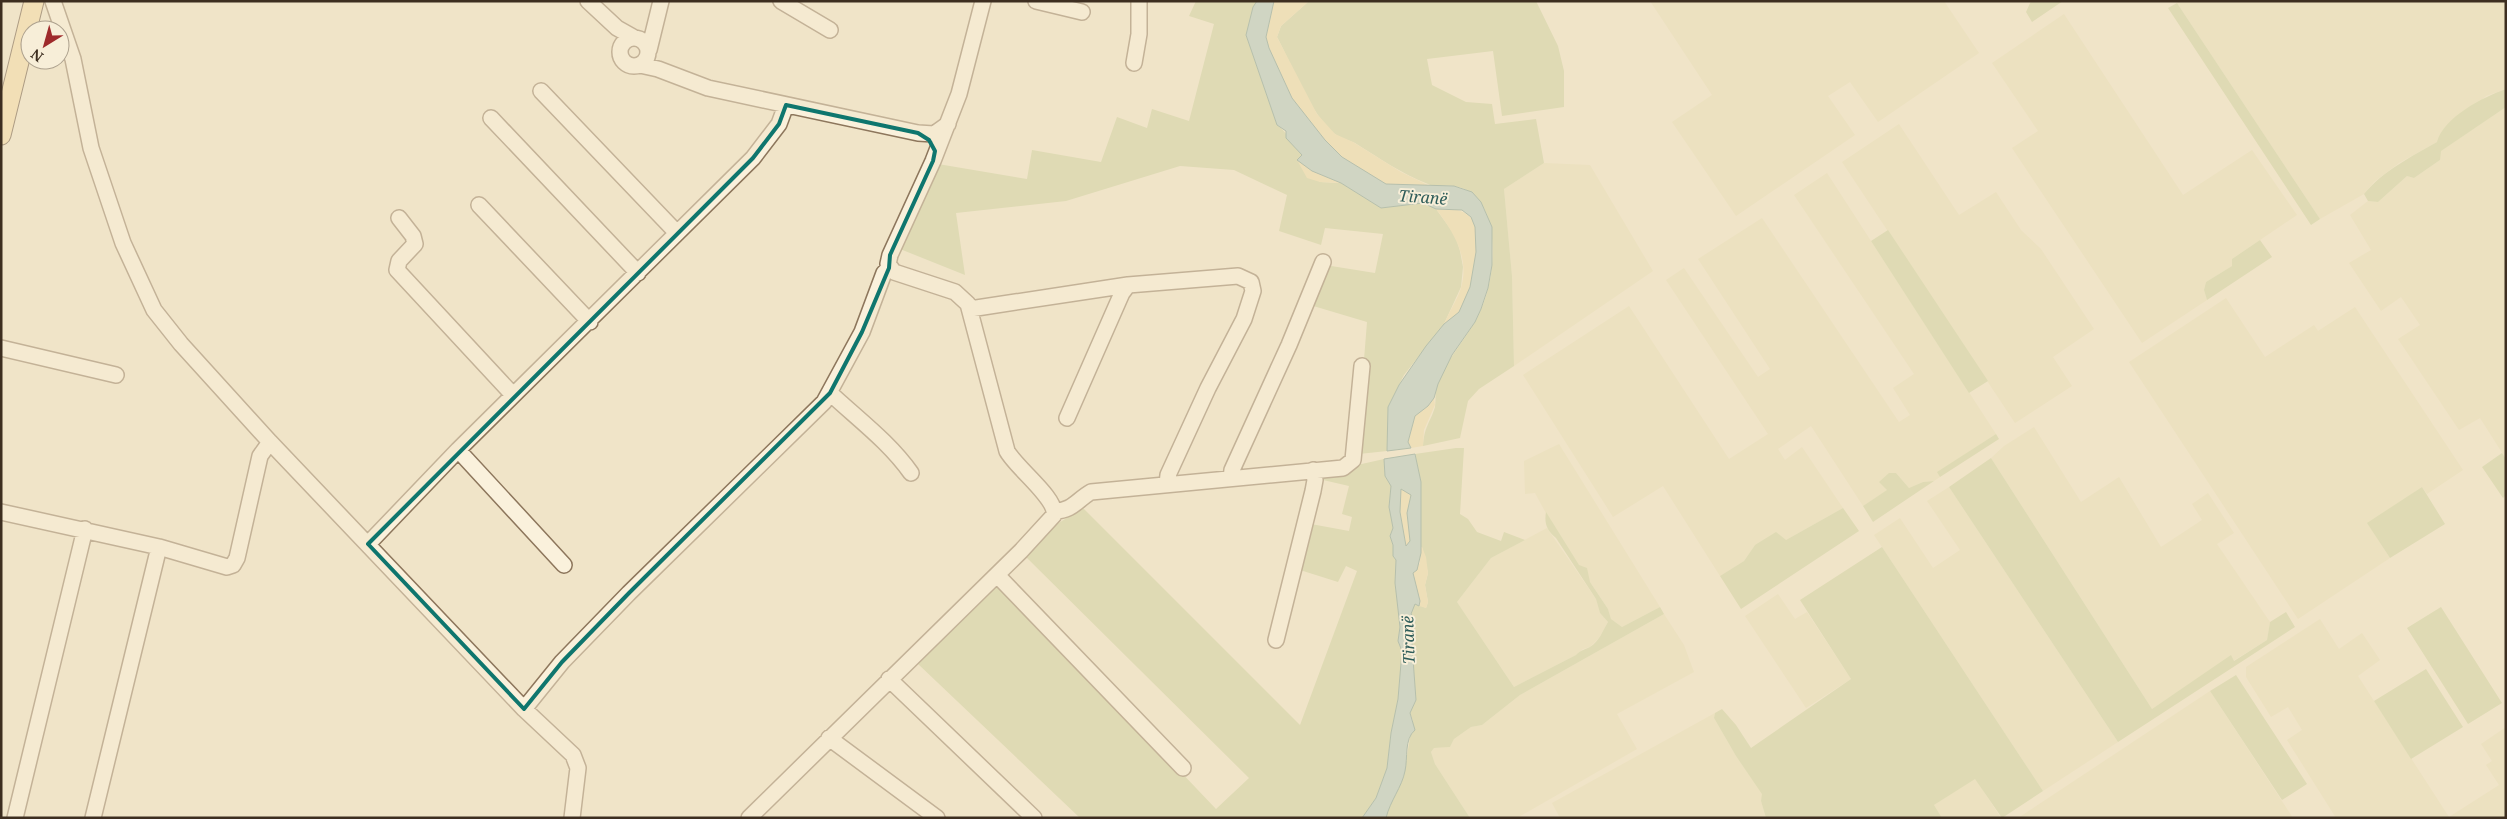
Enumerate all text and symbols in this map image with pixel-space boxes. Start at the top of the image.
north arrow [20,20,70,70]
text: N [27,45,47,67]
water label: Tiranë [1398,184,1448,210]
water label: Tiranë [1396,615,1420,665]

